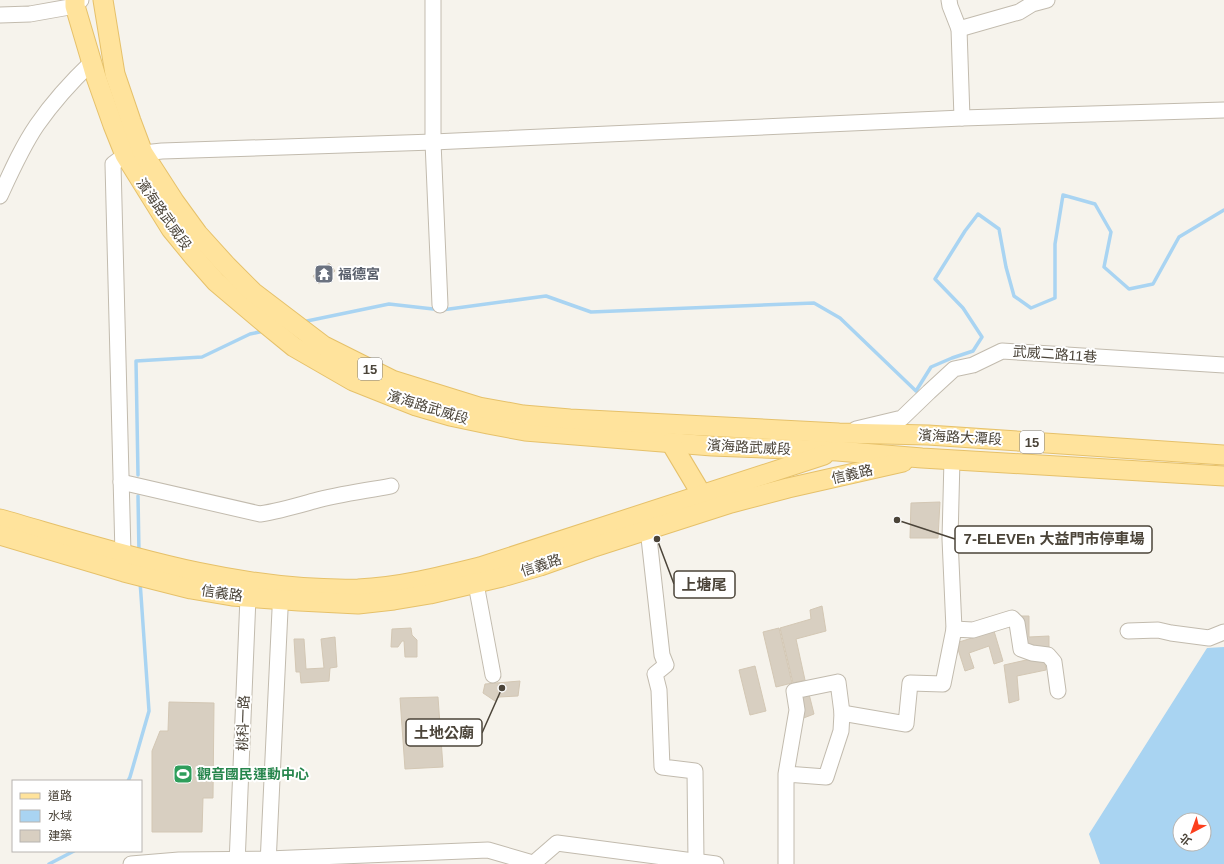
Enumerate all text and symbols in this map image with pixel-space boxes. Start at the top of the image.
street label: 濱海路武威段 [133,175,195,253]
temple icon: 福德宮 [313,263,335,285]
place label: 福德宮 [338,266,380,282]
street label: 武威二路11巷 [1012,343,1098,365]
road number: 15 [358,358,382,380]
street label: 濱海路武威段 [385,387,471,427]
street label: 濱海路大潭段 [918,427,1002,447]
road number: 15 [1020,431,1044,453]
street label: 濱海路武威段 [707,437,791,457]
street label: 信義路 [830,461,874,487]
callout: 7-ELEVEn 大益門市停車場 [955,526,1152,553]
text: 7-ELEVEn 大益門市停車場 [964,530,1144,547]
street label: 信義路 [519,551,563,579]
callout: 上塘尾 [674,571,735,598]
text: 上塘尾 [681,576,727,593]
street label: 信義路 [200,582,244,604]
street label: 桃科一路 [234,695,252,751]
callout: 土地公廟 [406,719,482,746]
text: 土地公廟 [414,724,474,741]
sports icon: 觀音國民運動中心 [172,763,194,785]
place label: 觀音國民運動中心 [197,766,309,782]
legend [12,780,142,852]
text: 道路 [48,789,72,803]
text: 水域 [48,809,72,823]
north arrow [1172,812,1212,852]
text: 建築 [48,829,72,843]
text: 北 [1177,831,1194,848]

